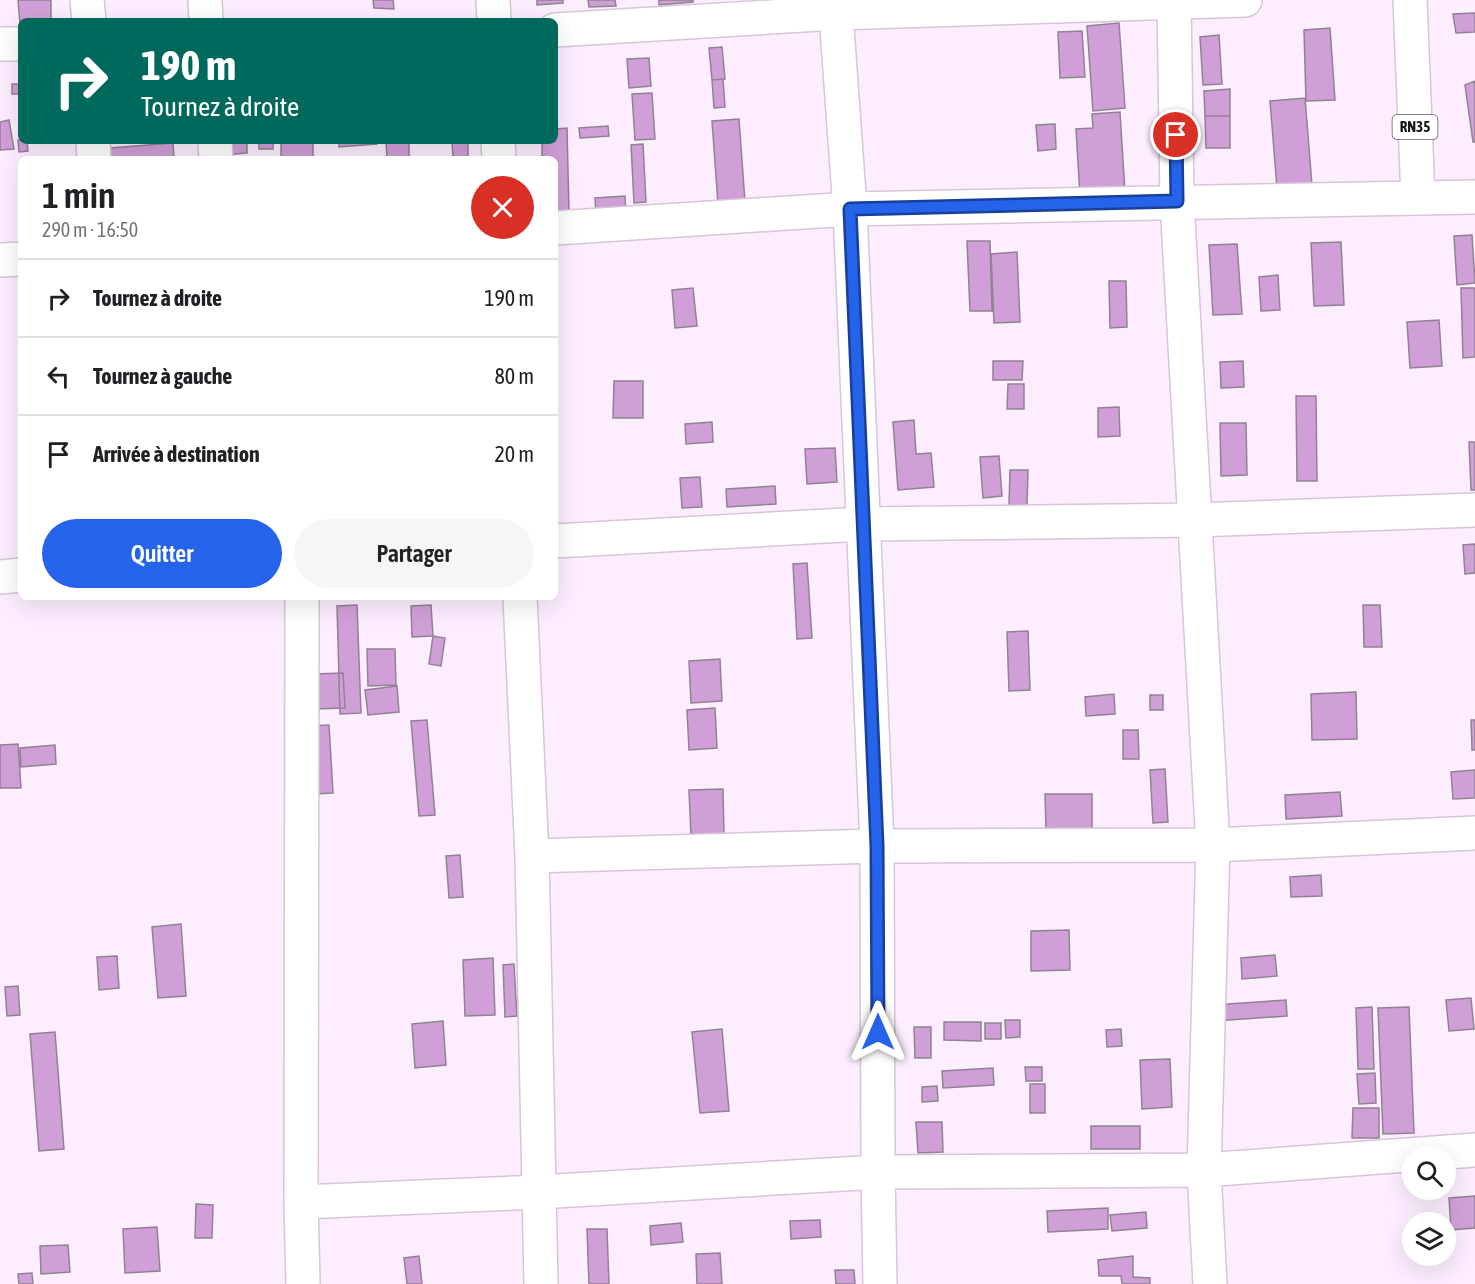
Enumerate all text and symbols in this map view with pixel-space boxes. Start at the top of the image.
text: 190 m [141,41,236,89]
icon: right [42,42,120,120]
text: Tournez à droite [141,91,299,122]
pin [1150,109,1201,160]
road number: RN35 [1392,115,1438,139]
icon: arrive [1159,118,1192,151]
text: 1 min [42,174,116,216]
button: close [471,176,534,239]
text: 290 m · 16:50 [42,218,138,241]
icon: right [42,282,75,315]
text: Tournez à droite [93,285,222,311]
text: 190 m [484,285,534,311]
icon: left [42,360,75,393]
text: Tournez à gauche [93,363,232,389]
text: 80 m [494,363,534,389]
icon: arrive [42,438,75,471]
text: Arrivée à destination [93,441,260,467]
text: 20 m [494,441,534,467]
button: Quitter [42,519,282,588]
button: Partager [294,519,534,588]
position arrow [846,1000,910,1064]
map controls [1402,1146,1456,1266]
button: search [1402,1146,1456,1200]
button: layers [1402,1212,1456,1266]

